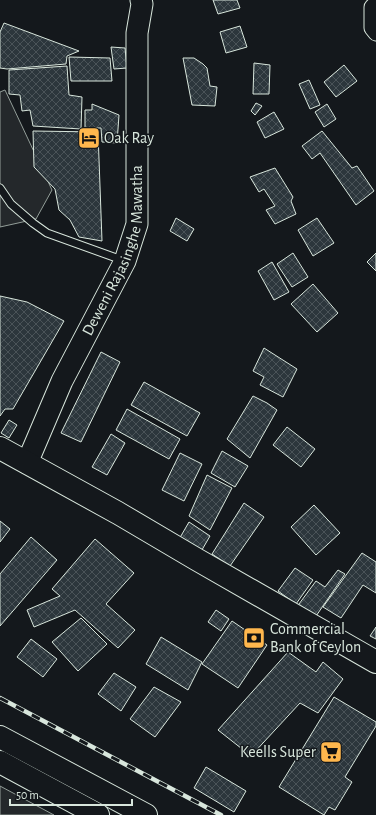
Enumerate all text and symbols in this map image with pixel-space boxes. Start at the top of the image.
hotel icon: Oak Ray [76,125,102,151]
place label: Oak Ray [104,130,154,147]
street label: Deweni Rajasinghe Mawatha [79,165,145,338]
place label: Commercial Bank of Ceylon [270,621,361,656]
bank icon: Commercial Bank of Ceylon [241,625,267,651]
supermarket icon: Keells Super [318,739,344,765]
place label: Keells Super [240,744,317,760]
scale bar [10,781,132,807]
text: 50 m [16,789,39,801]

